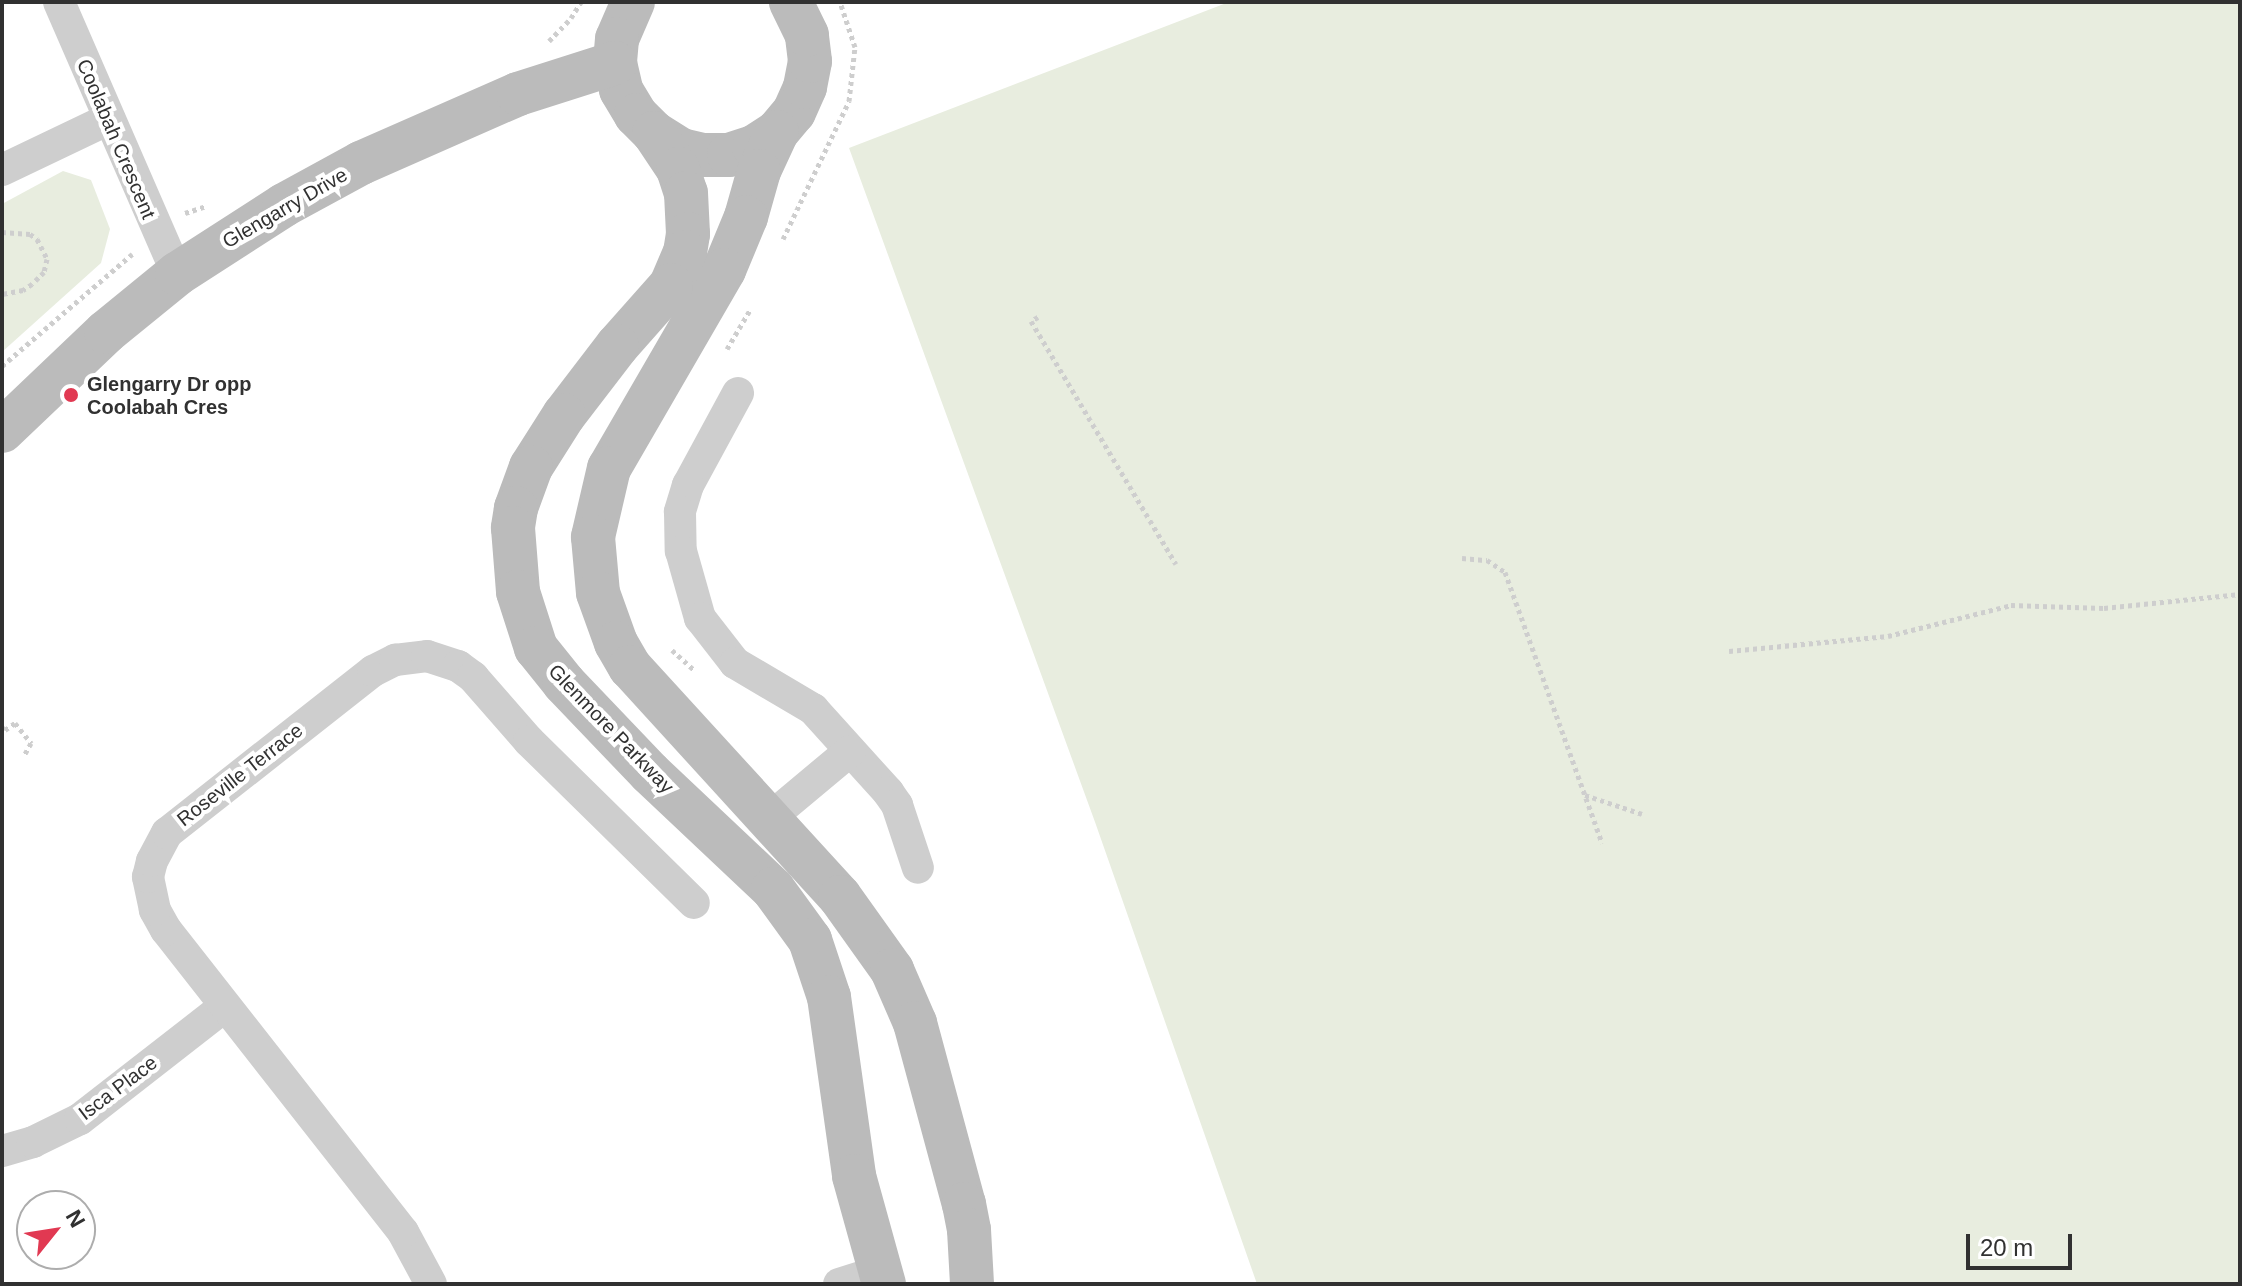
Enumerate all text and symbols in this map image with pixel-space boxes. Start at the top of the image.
street label: Coolabah Crescent [72,56,160,222]
street label: Glengarry Drive [218,163,352,253]
place label: Glengarry Dr opp Coolabah Cres [87,372,251,419]
marker: Glengarry Dr opp Coolabah Cres [62,386,80,404]
street label: Glenmore Parkway [543,659,679,799]
street label: Roseville Terrace [172,718,308,832]
street label: Isca Place [74,1051,162,1125]
north arrow [16,1190,96,1270]
text: N [61,1206,90,1232]
scale bar [1970,1218,2076,1268]
text: 20 m [1980,1234,2033,1261]

